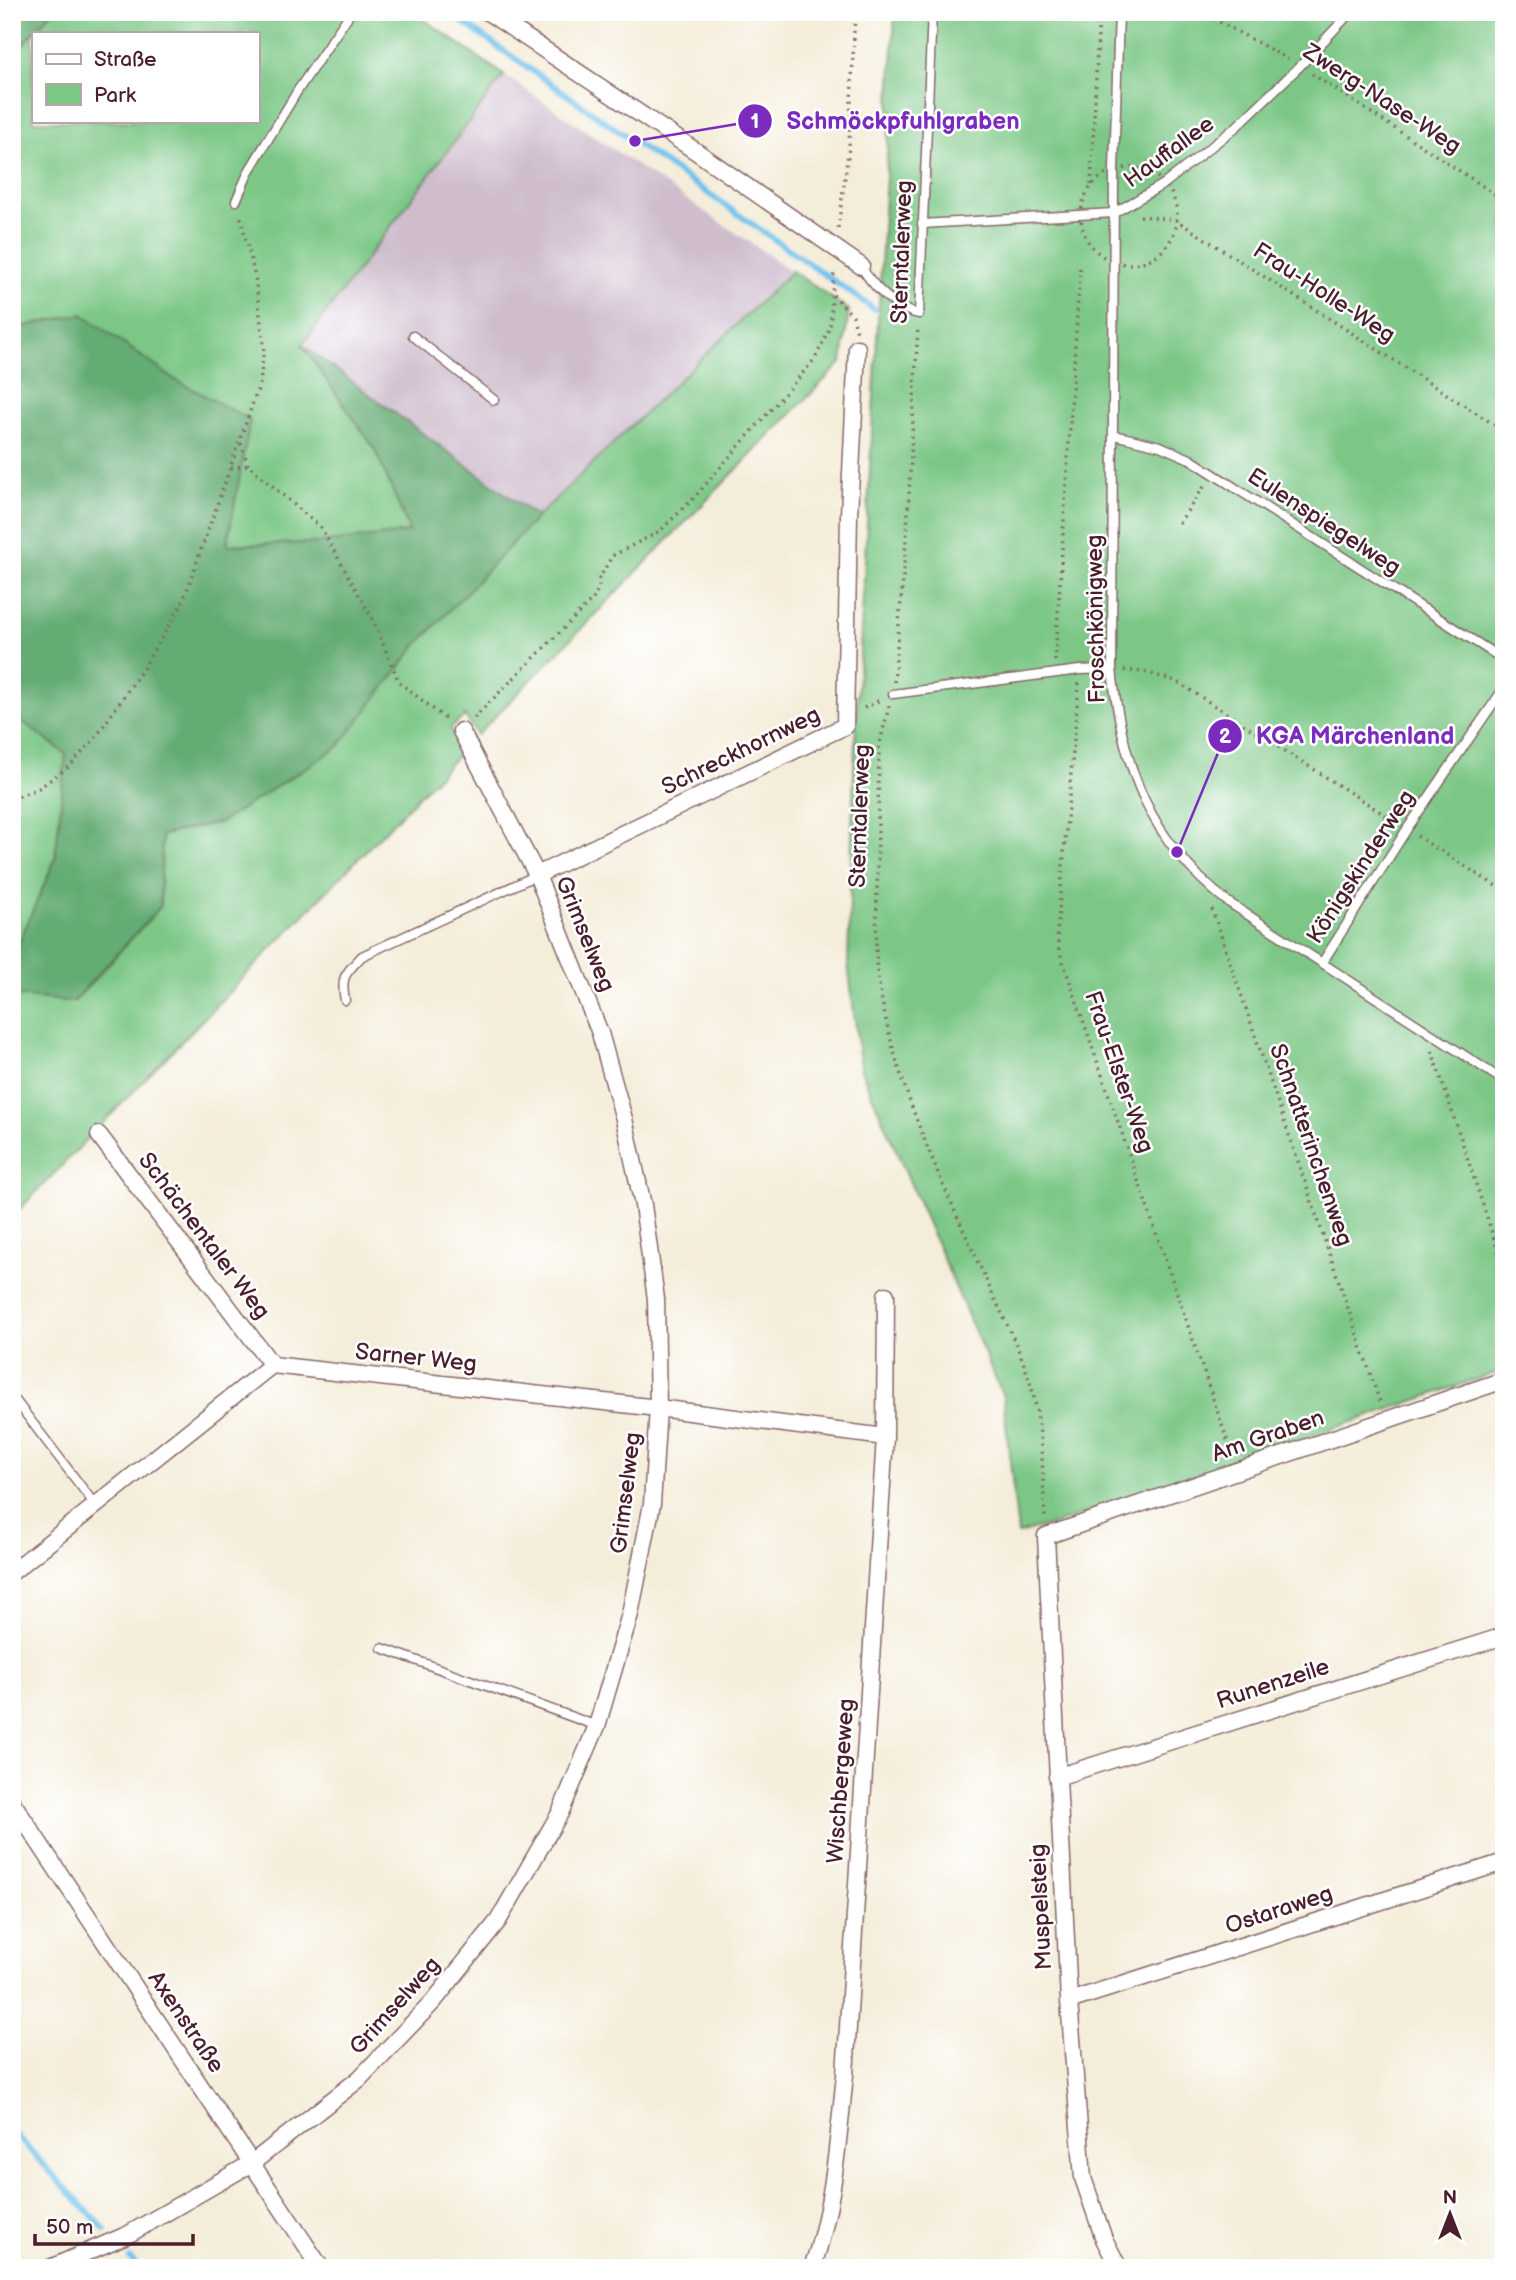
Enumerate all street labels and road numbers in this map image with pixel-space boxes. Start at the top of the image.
street label: Zwerg-Nase-Weg [1297,37,1466,160]
street label: Hauffallee [1118,110,1220,194]
street label: Sterntalerweg [886,180,918,324]
street label: Frau-Holle-Weg [1248,237,1400,349]
street label: Eulenspiegelweg [1242,462,1406,582]
street label: Froschkönigweg [1081,534,1111,704]
street label: Schreckhornweg [657,701,825,801]
street label: Sterntalerweg [844,744,876,888]
street label: Königskinderweg [1301,785,1421,949]
street label: Grimselweg [549,872,621,996]
street label: Frau-Elster-Weg [1078,987,1160,1157]
street label: Schnatterinchenweg [1263,1040,1359,1250]
street label: Schächentaler Weg [132,1147,276,1325]
street label: Sarner Weg [354,1338,478,1378]
street label: Am Graben [1208,1404,1328,1468]
street label: Grimselweg [605,1431,647,1555]
street label: Runenzeile [1213,1653,1333,1715]
street label: Wischbergeweg [821,1698,861,1864]
street label: Muspelsteig [1024,1843,1058,1971]
street label: Ostaraweg [1222,1879,1336,1941]
street label: Grimselweg [344,1951,446,2061]
street label: Axenstraße [142,1966,230,2078]

